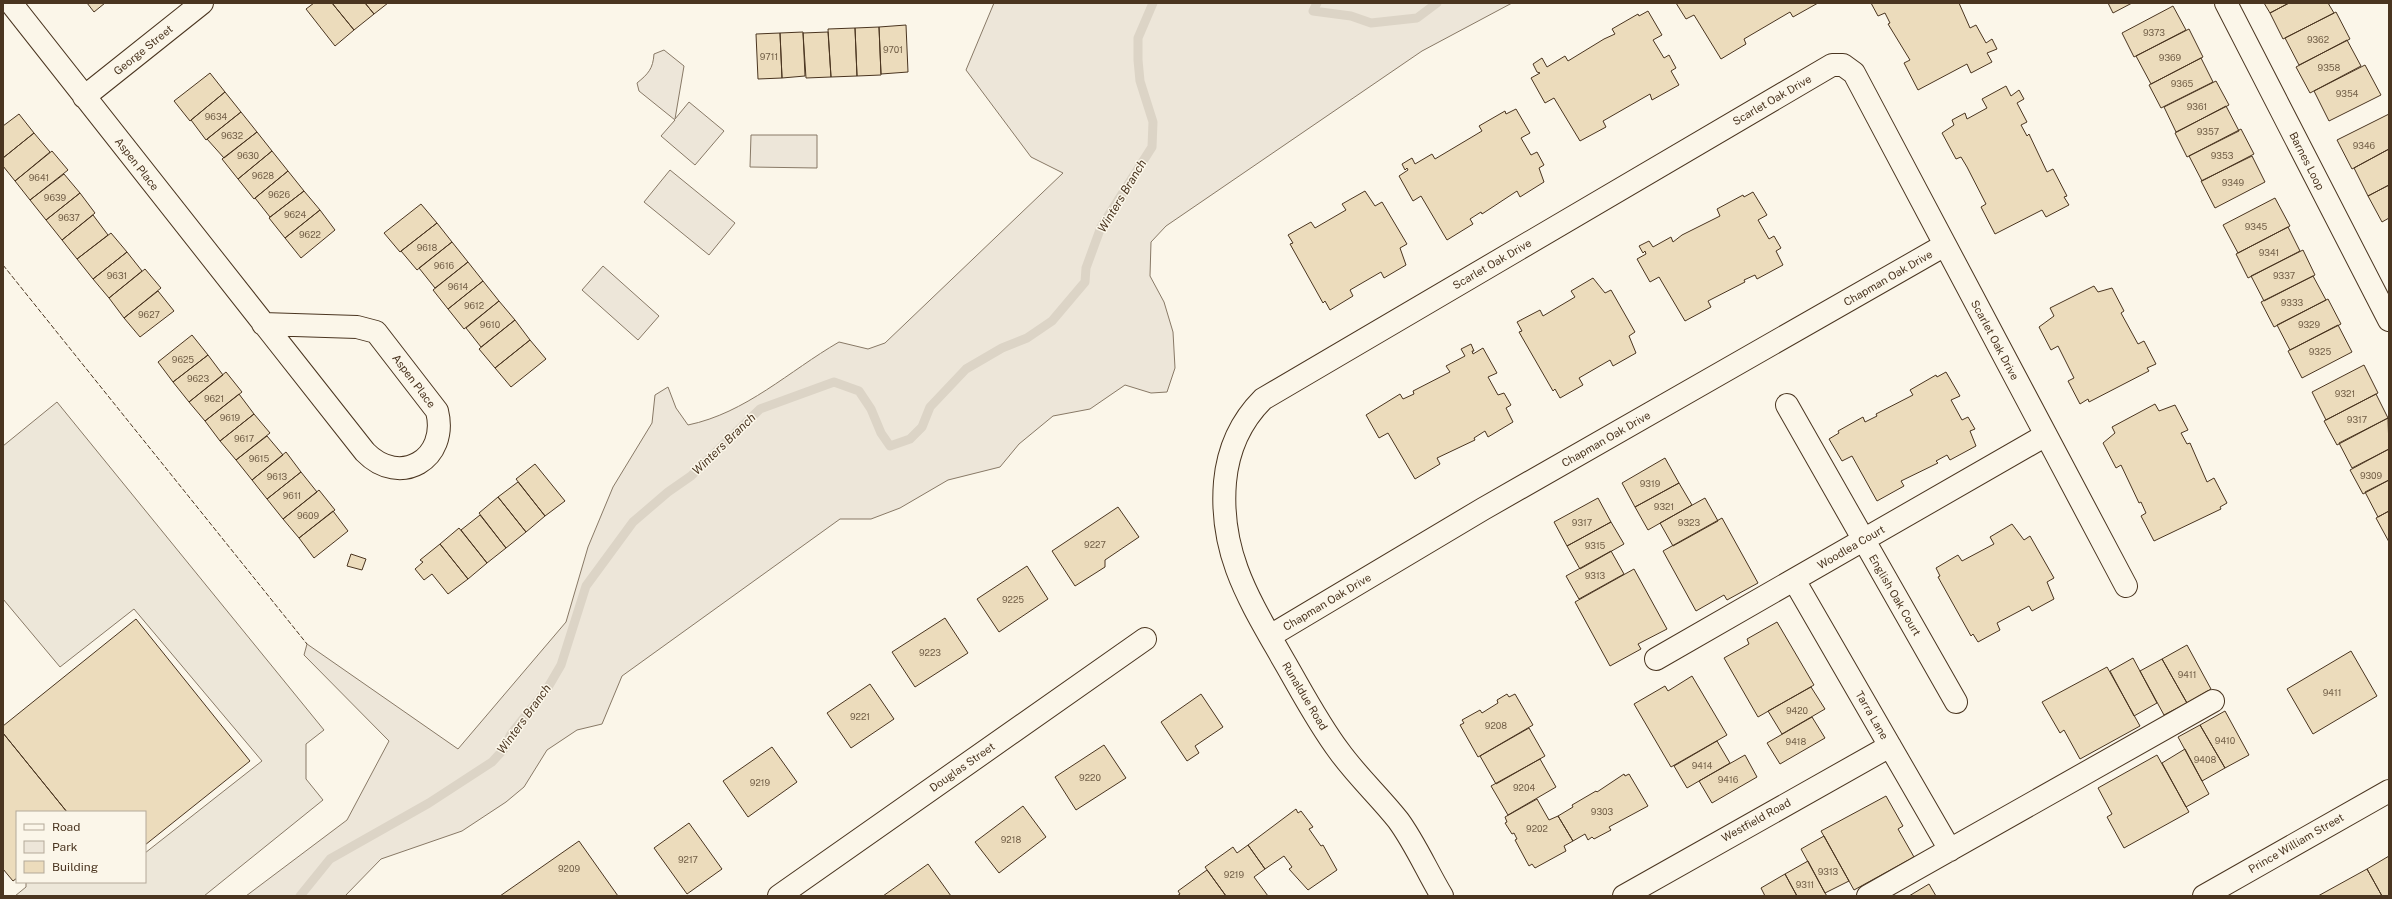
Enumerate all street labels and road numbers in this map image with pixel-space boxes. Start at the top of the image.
street label: George Street [111,23,175,77]
street label: Scarlet Oak Drive [1731,73,1813,127]
street label: Barnes Loop [2287,130,2327,192]
street label: Aspen Place [113,135,161,193]
street label: Scarlet Oak Drive [1451,237,1533,291]
street label: Chapman Oak Drive [1842,248,1934,308]
street label: Scarlet Oak Drive [1969,298,2021,382]
street label: Aspen Place [390,352,438,410]
street label: Chapman Oak Drive [1560,409,1652,469]
street label: Woodlea Court [1815,523,1887,571]
street label: English Oak Court [1867,552,1923,638]
street label: Chapman Oak Drive [1281,571,1373,633]
street label: Runaldue Road [1280,660,1330,732]
street label: Tarra Lane [1853,689,1891,741]
street label: Douglas Street [927,740,997,794]
street label: Westfield Road [1719,796,1793,844]
street label: Prince William Street [2246,811,2346,875]

